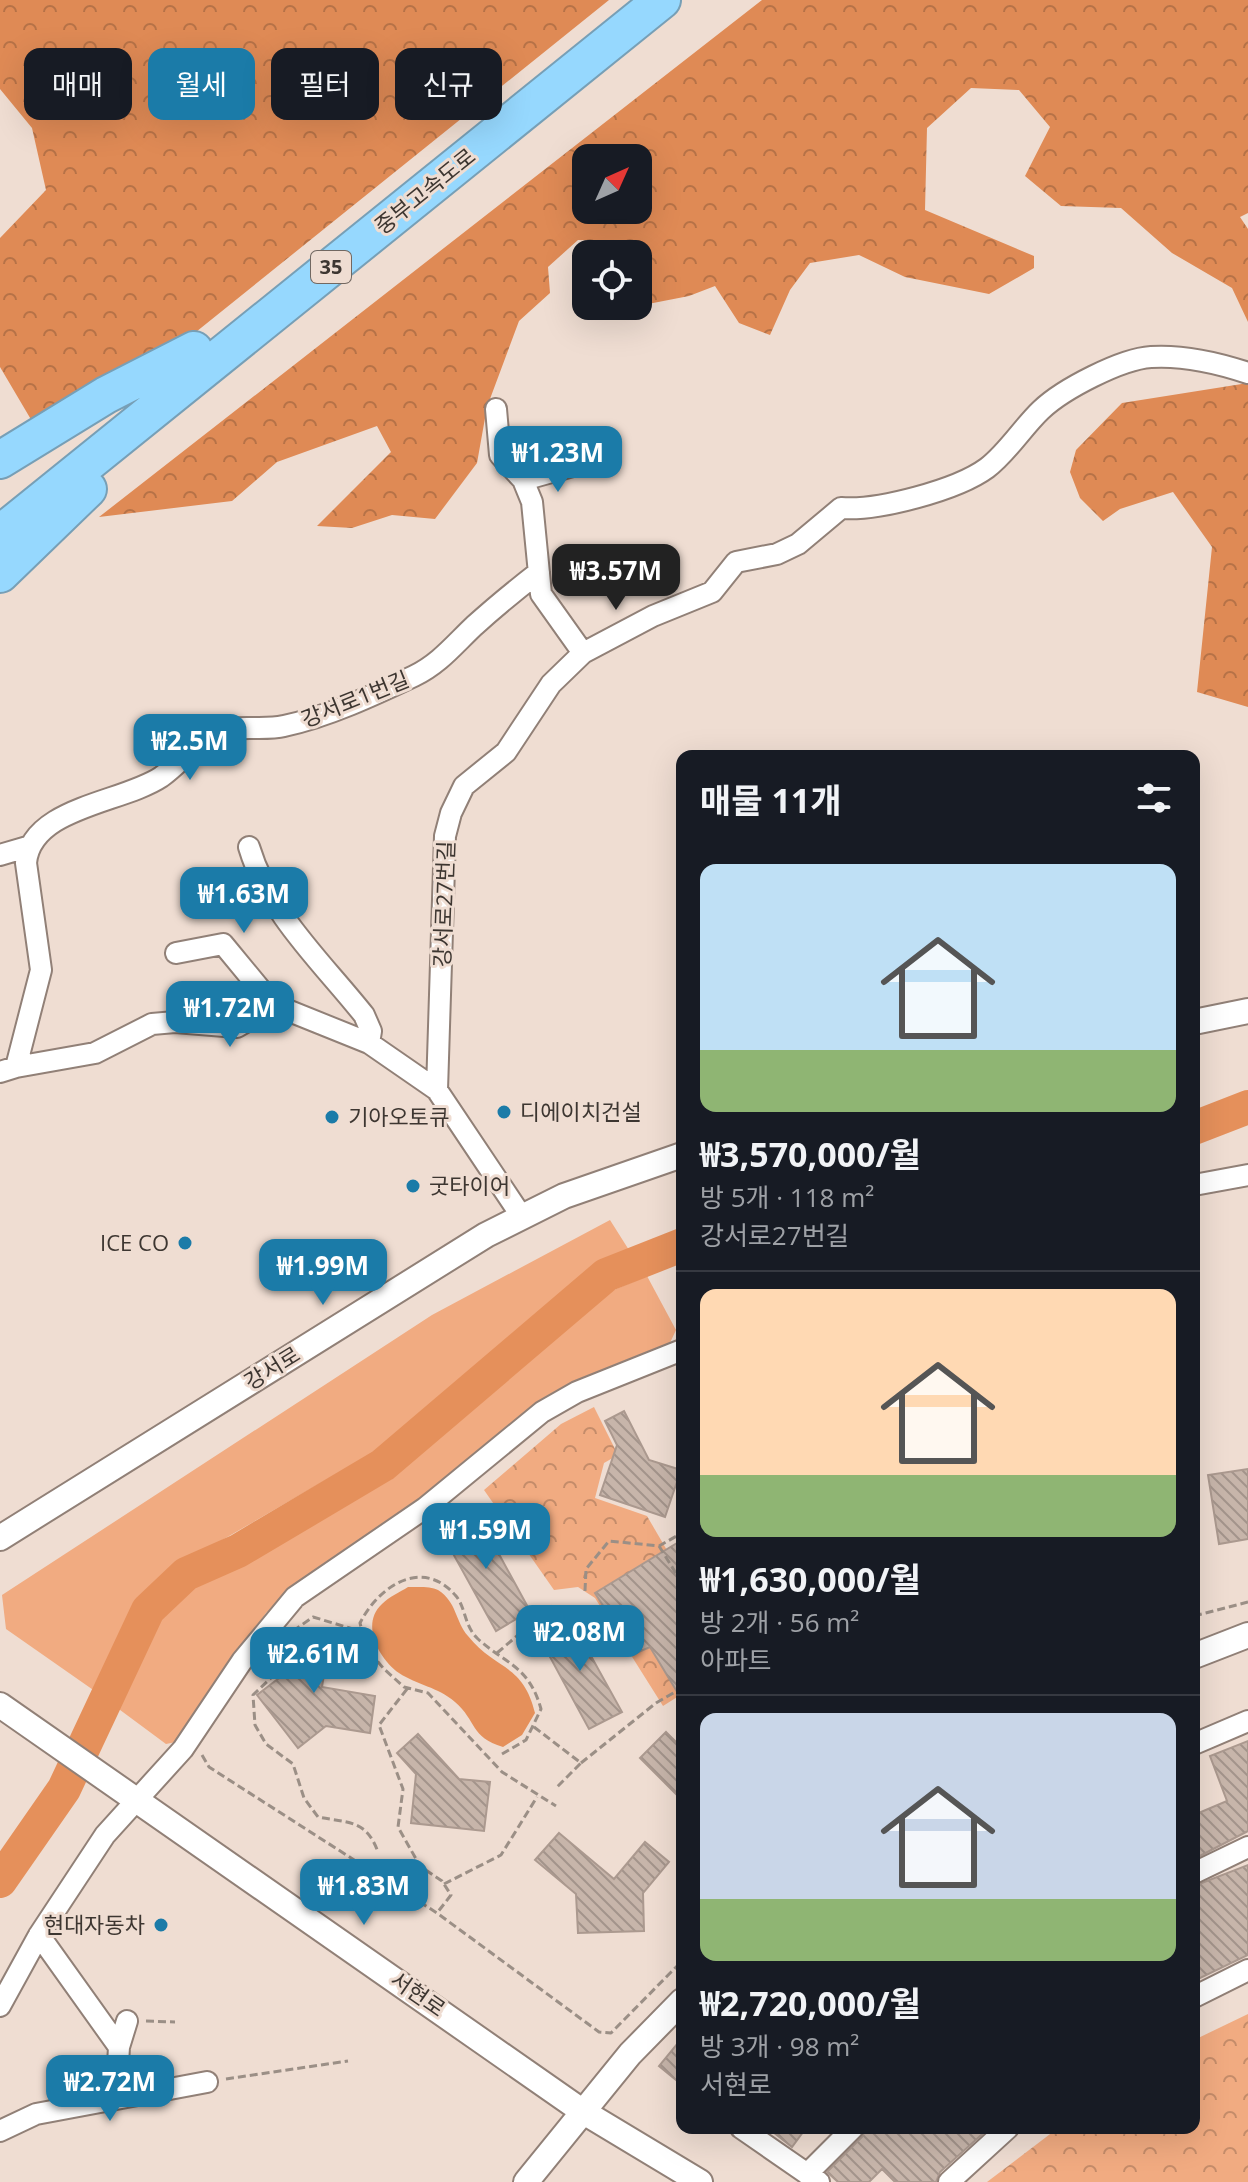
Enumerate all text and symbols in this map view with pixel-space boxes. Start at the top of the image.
chip: 매매 [24,48,132,120]
chip: 월세 [148,48,255,120]
chip: 필터 [271,48,379,120]
chip: 신규 [395,48,502,120]
street label: 중부고속도로 [368,140,481,240]
north arrow [572,144,652,224]
map controls [572,144,652,320]
button: locate [572,240,652,320]
road number: 35 [311,251,351,283]
pin: ₩1.23M [493,426,623,494]
text: ₩1.23M [512,434,604,470]
pin: ₩3.57M [551,544,681,612]
text: ₩3.57M [570,552,662,588]
street label: 강서로1번길 [296,663,413,733]
pin: ₩2.5M [134,714,246,782]
text: ₩2.5M [151,722,229,758]
icon: filters [1132,776,1176,820]
text: 매물 11개 [700,777,842,823]
street label: 강서로27번길 [426,840,460,968]
pin: ₩1.63M [179,867,309,935]
text: ₩1.63M [198,875,290,911]
icon: home [866,916,1010,1060]
pin: ₩1.72M [165,981,295,1049]
text: ₩1.72M [184,989,276,1025]
place label: 디에이치건설 [520,1096,641,1126]
place label: 기아오토큐 [348,1101,449,1131]
marker: 디에이치건설 [495,1103,513,1121]
marker: 기아오토큐 [323,1108,341,1126]
text: ₩3,570,000/월 [700,1131,921,1177]
place label: 굿타이어 [429,1170,510,1200]
marker: 굿타이어 [404,1177,422,1195]
text: 방 5개 · 118 m² [700,1179,874,1215]
text: 강서로27번길 [700,1217,849,1253]
place label: ICE CO [100,1227,169,1257]
marker: ICE CO [176,1234,194,1252]
pin: ₩1.99M [258,1239,388,1307]
text: ₩1.99M [277,1247,369,1283]
street label: 강서로 [238,1338,305,1396]
icon: home [866,1341,1010,1485]
pin: ₩1.59M [421,1503,551,1571]
text: ₩1.59M [440,1511,532,1547]
text: ₩1,630,000/월 [700,1556,921,1602]
text: 방 2개 · 56 m² [700,1604,859,1640]
pin: ₩2.08M [515,1605,645,1673]
text: ₩2.08M [534,1613,626,1649]
pin: ₩2.61M [249,1627,379,1695]
text: ₩2.61M [268,1635,360,1671]
text: 아파트 [700,1642,772,1678]
icon: home [866,1765,1010,1909]
pin: ₩1.83M [299,1859,429,1927]
text: ₩1.83M [318,1867,410,1903]
place label: 현대자동차 [44,1909,145,1939]
marker: 현대자동차 [152,1916,170,1934]
street label: 서현로 [385,1963,452,2023]
text: ₩2,720,000/월 [700,1980,921,2026]
text: 방 3개 · 98 m² [700,2028,859,2064]
pin: ₩2.72M [45,2055,175,2123]
text: ₩2.72M [64,2063,156,2099]
text: 서현로 [700,2066,772,2102]

